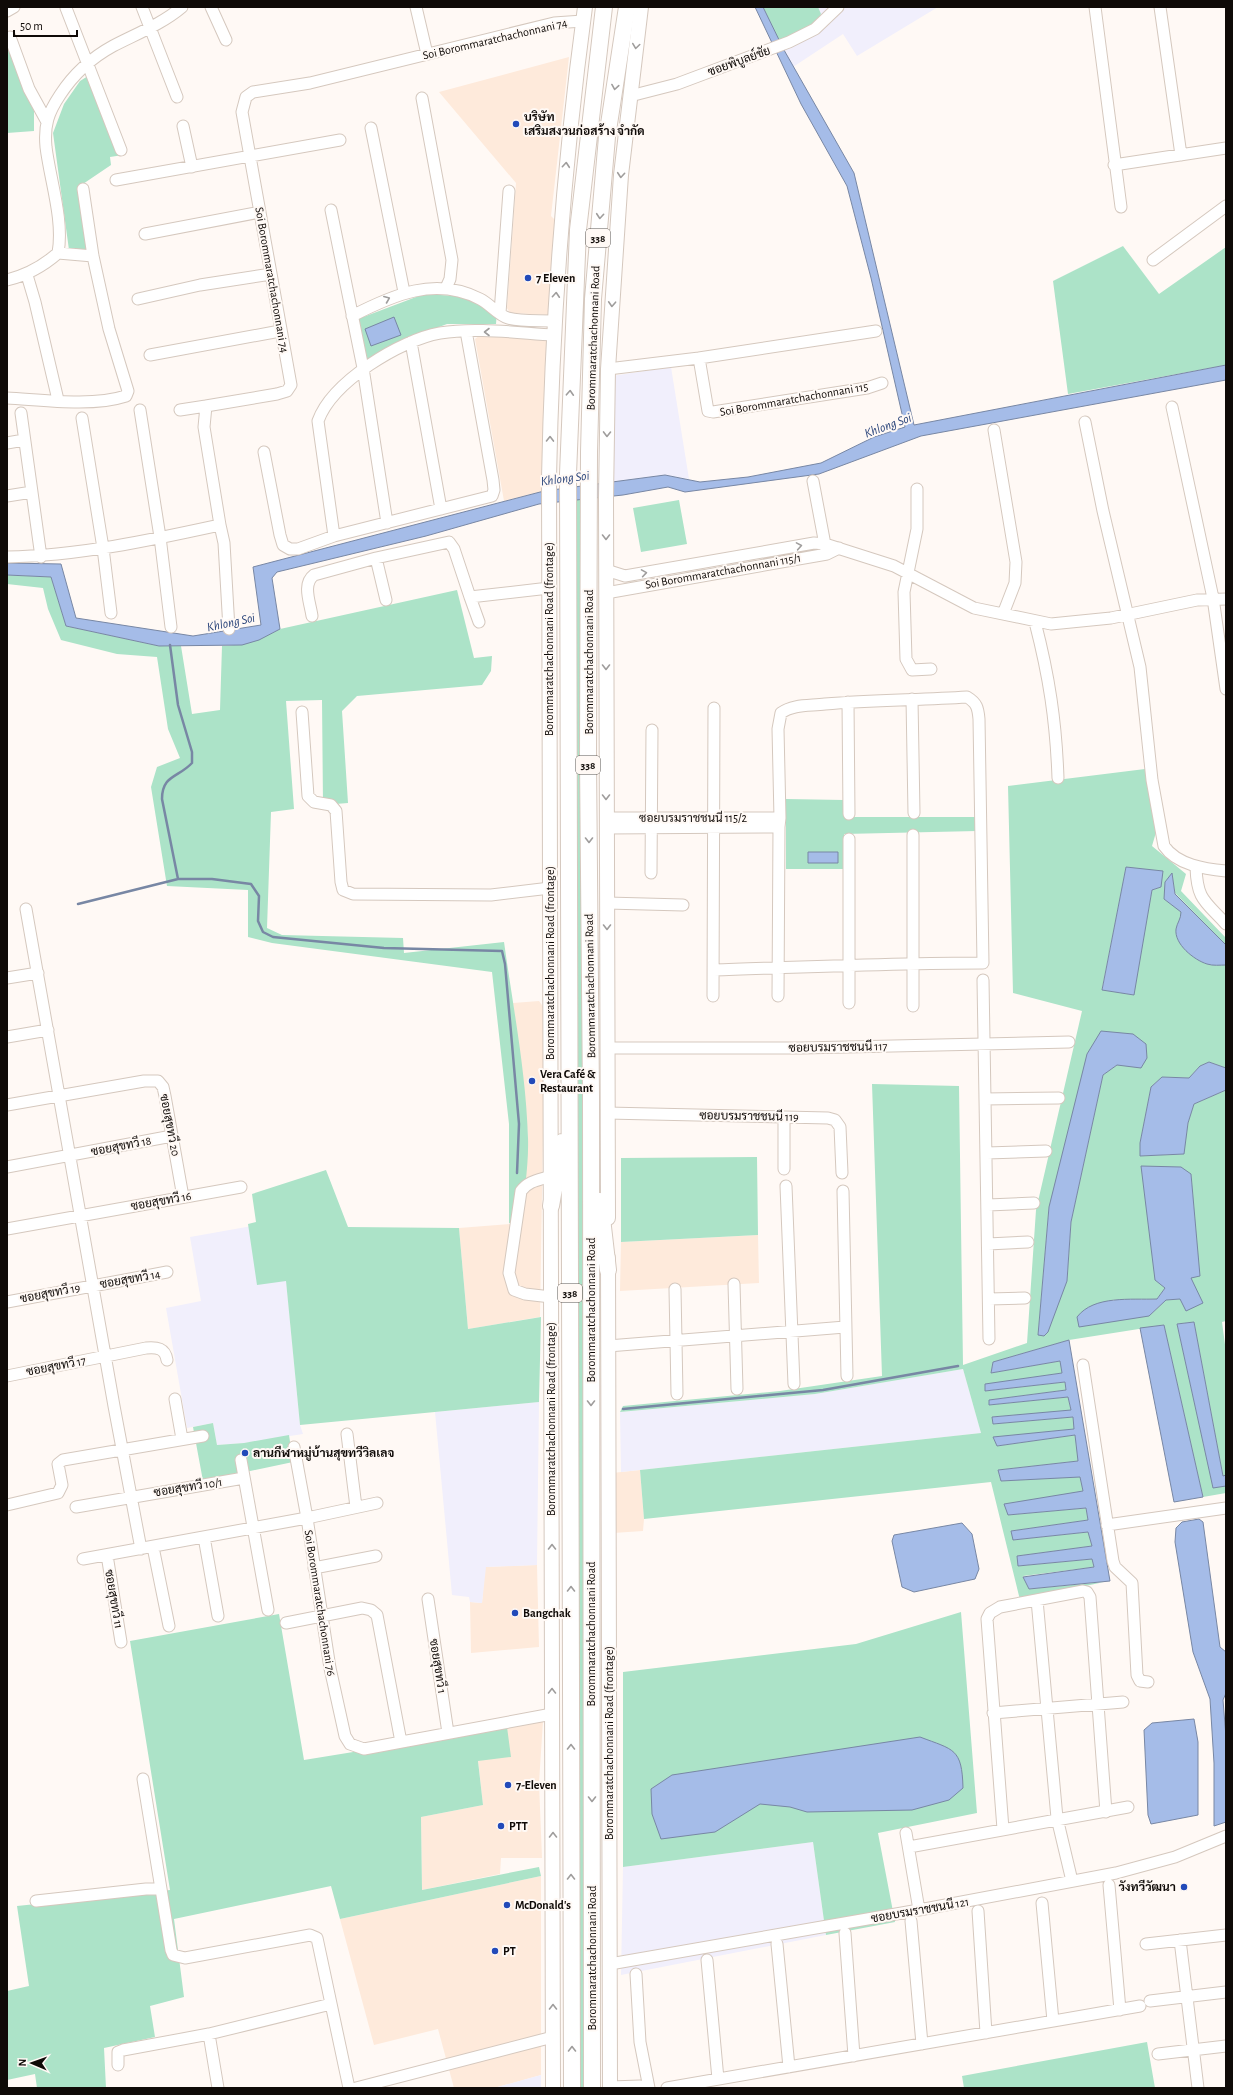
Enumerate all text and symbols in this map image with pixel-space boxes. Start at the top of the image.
scale bar [14,12,77,38]
street label: Soi Borommaratchachonnani 74 [422,16,569,61]
text: 50 m [20,20,43,32]
street label: ซอยพิบูลย์ชัย [705,42,773,80]
one-way arrow [632,43,641,49]
one-way arrow [611,84,620,90]
place label: บริษัท เสริมสงวนก่อสร้าง จำกัด [524,110,645,137]
marker: บริษัท เสริมสงวนก่อสร้าง จำกัด [511,119,521,129]
one-way arrow [561,162,570,168]
one-way arrow [616,172,625,178]
street label: Soi Borommaratchachonnani 74 [253,206,291,354]
one-way arrow [596,213,605,219]
road number: 338 [586,229,610,247]
street label: Borommaratchachonnani Road [584,265,602,411]
place label: 7 Eleven [536,272,575,284]
marker: 7 Eleven [523,273,533,283]
one-way arrow [551,292,560,298]
one-way arrow [383,295,390,303]
one-way arrow [608,301,616,307]
one-way arrow [484,328,490,336]
street label: Soi Borommaratchachonnani 115 [719,380,869,418]
one-way arrow [566,390,575,396]
water label: Khlong Soi [863,411,913,440]
one-way arrow [603,431,611,437]
one-way arrow [546,436,554,442]
water label: Khlong Soi [540,470,590,488]
one-way arrow [602,534,610,540]
street label: Borommaratchachonnani Road (frontage) [543,542,555,736]
one-way arrow [796,542,803,551]
street label: Soi Borommaratchachonnani 115/1 [644,551,802,591]
one-way arrow [641,569,647,578]
street label: Borommaratchachonnani Road [583,590,595,734]
water label: Khlong Soi [206,612,256,634]
one-way arrow [602,664,610,670]
road number: 338 [576,756,600,774]
one-way arrow [602,794,610,800]
street label: ซอยบรมราชชนนี 115/2 [639,810,747,824]
one-way arrow [585,837,593,843]
street label: Borommaratchachonnani Road (frontage) [544,866,556,1060]
street label: Borommaratchachonnani Road [583,913,597,1059]
one-way arrow [603,924,611,930]
street label: ซอยบรมราชชนนี 117 [788,1038,888,1054]
place label: Vera Café & Restaurant [540,1068,596,1094]
marker: Vera Café & Restaurant [527,1076,537,1086]
street label: ซอยสุขทวี 20 [155,1092,184,1158]
street label: ซอยบรมราชชนนี 119 [699,1107,799,1123]
street label: ซอยสุขทวี 18 [89,1132,153,1161]
street label: ซอยสุขทวี 16 [129,1188,193,1215]
street label: Borommaratchachonnani Road [585,1238,597,1382]
street label: ซอยสุขทวี 14 [98,1266,162,1293]
street label: ซอยสุขทวี 19 [18,1279,82,1308]
road number: 338 [558,1284,582,1302]
street label: Borommaratchachonnani Road (frontage) [545,1322,557,1516]
street label: ซอยสุขทวี 17 [25,1352,87,1381]
one-way arrow [587,1400,595,1406]
place label: ลานกีฬาหมู่บ้านสุขทวีวิลเลจ [253,1445,394,1461]
marker: ลานกีฬาหมู่บ้านสุขทวีวิลเลจ [240,1448,250,1458]
street label: ซอยสุขทวี 10/1 [152,1474,224,1501]
street label: Soi Borommaratchachonnani 76 [303,1529,338,1677]
one-way arrow [548,1544,556,1550]
street label: Borommaratchachonnani Road [585,1562,597,1706]
street label: ซอยสุขทวี 11 [100,1568,127,1630]
one-way arrow [567,1586,575,1592]
place label: Bangchak [523,1607,571,1619]
marker: Bangchak [510,1608,520,1618]
street label: ซอยสุขทวี 1 [425,1637,450,1695]
street label: Borommaratchachonnani Road (frontage) [603,1646,615,1840]
one-way arrow [548,1688,556,1694]
one-way arrow [567,1744,575,1750]
place label: 7-Eleven [516,1779,557,1791]
marker: 7-Eleven [503,1780,513,1790]
one-way arrow [588,1796,596,1802]
place label: PTT [509,1820,528,1832]
marker: PTT [496,1821,506,1831]
one-way arrow [549,1832,557,1838]
one-way arrow [567,1874,575,1880]
place label: วังทวีวัฒนา [1118,1879,1176,1893]
marker: วังทวีวัฒนา [1179,1882,1189,1892]
street label: Borommaratchachonnani Road [586,1886,598,2030]
street label: ซอยบรมราชชนนี 121 [870,1893,970,1925]
place label: McDonald's [515,1899,571,1911]
marker: McDonald's [502,1900,512,1910]
place label: PT [503,1945,516,1957]
marker: PT [490,1946,500,1956]
one-way arrow [549,2004,557,2010]
north arrow [12,2043,52,2083]
one-way arrow [568,2046,576,2052]
text: N [17,2059,28,2067]

